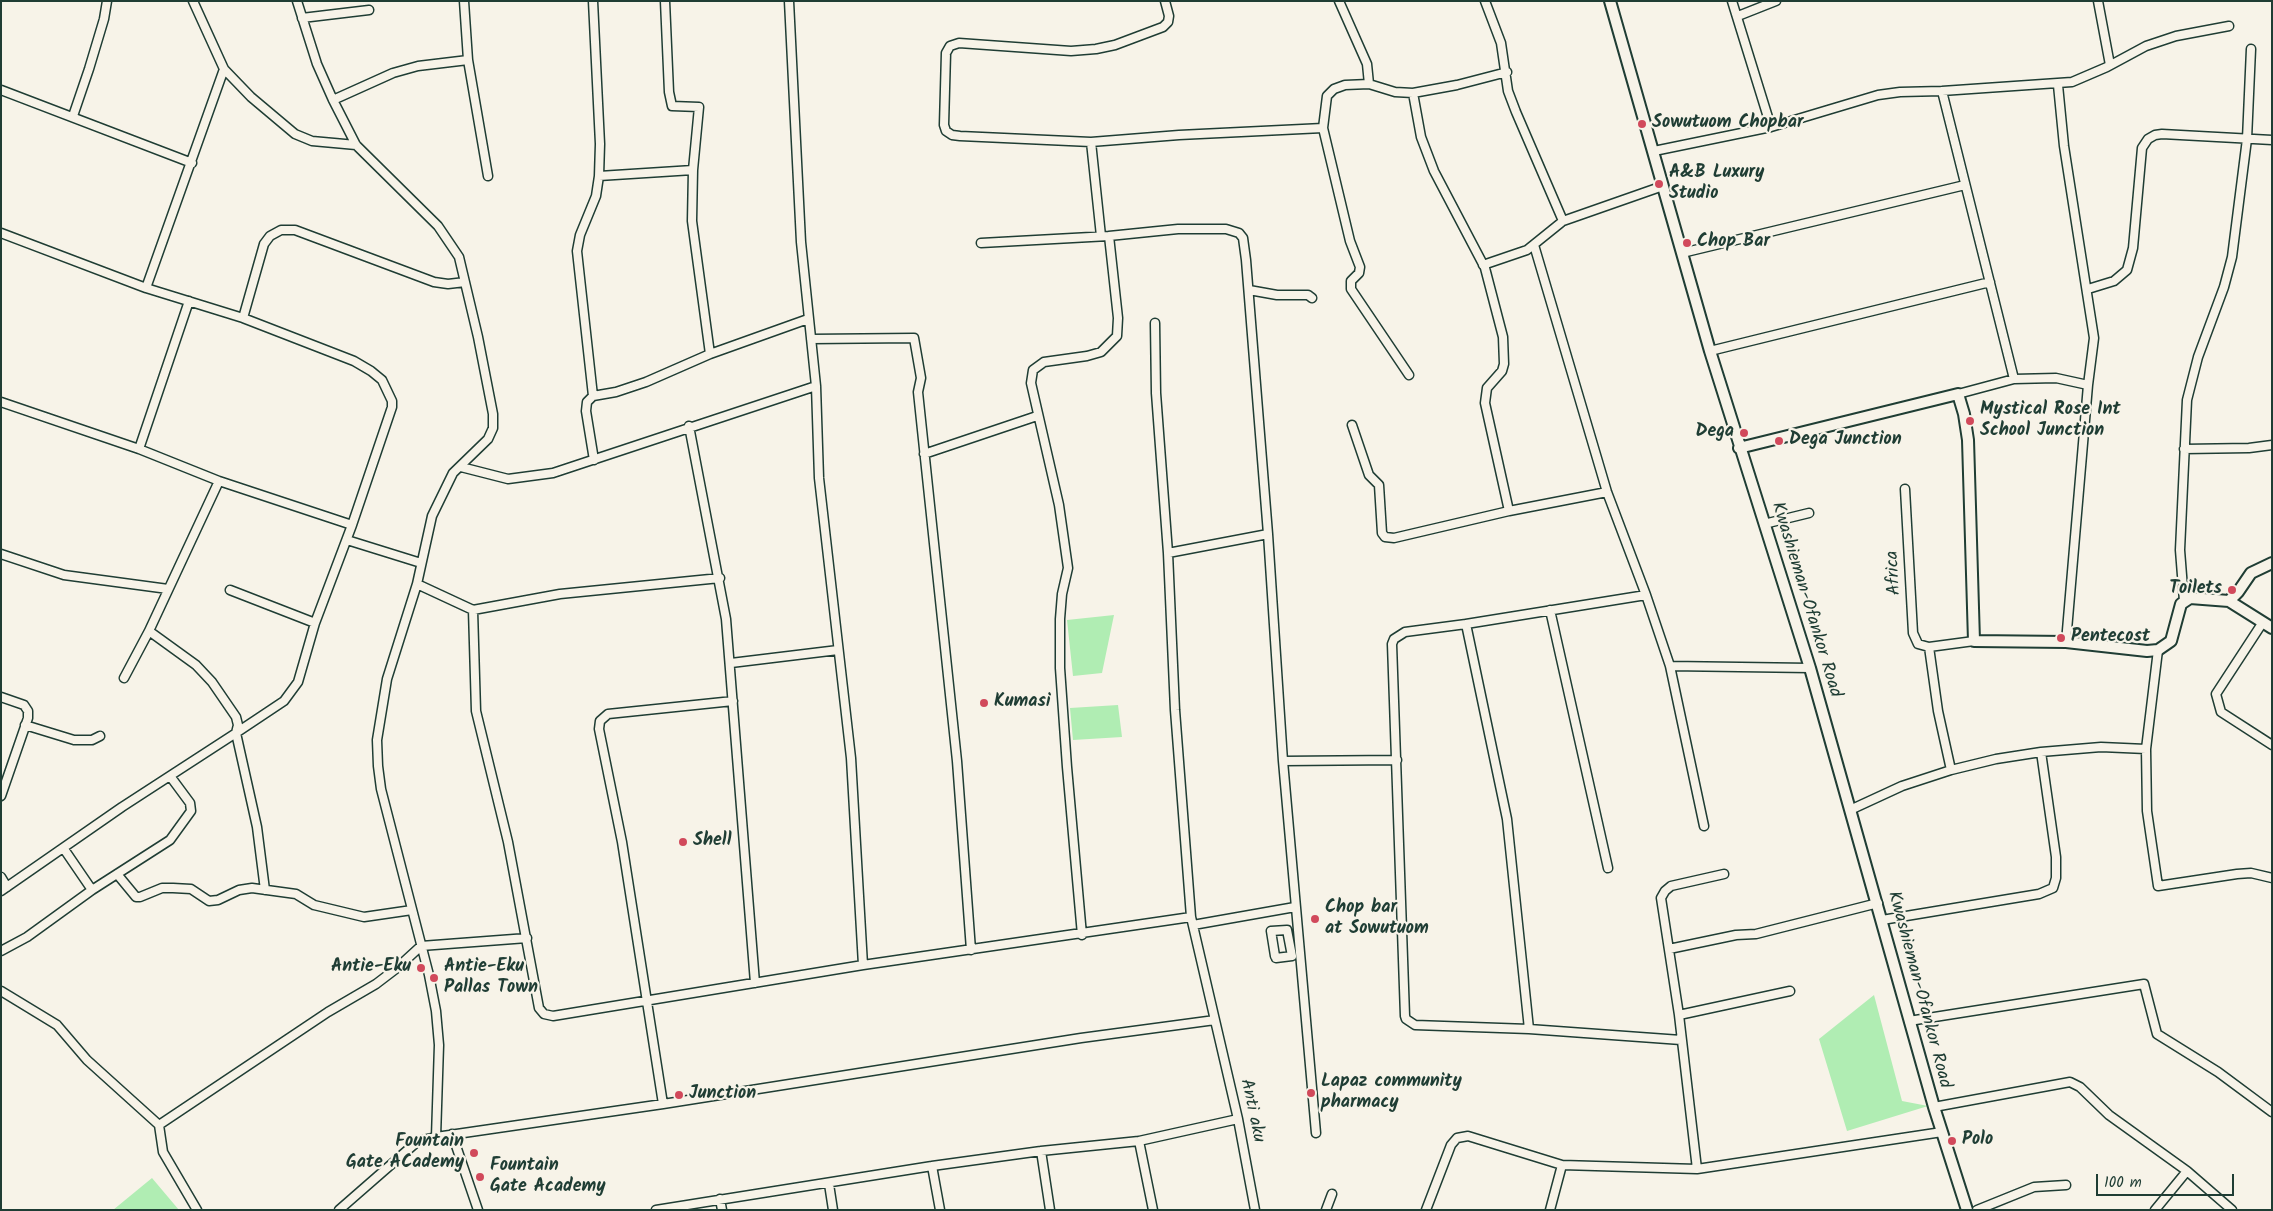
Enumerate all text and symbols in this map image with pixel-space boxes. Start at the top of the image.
place label: Sowutuom Chopbar [1652,113,1803,135]
marker: Sowutuom Chopbar [1636,118,1648,130]
place label: A&B Luxury Studio [1669,163,1764,205]
marker: A&B Luxury Studio [1653,178,1665,190]
place label: Chop Bar [1697,232,1770,254]
marker: Chop Bar [1681,237,1693,249]
place label: Mystical Rose Int School Junction [1980,400,2121,442]
marker: Mystical Rose Int School Junction [1964,415,1976,427]
place label: Dega [1695,422,1734,444]
marker: Dega [1738,427,1750,439]
place label: Dega Junction [1789,430,1902,452]
marker: Dega Junction [1773,435,1785,447]
street label: Kwashieman-Ofankor Road [1765,500,1845,700]
street label: Africa [1883,550,1907,596]
place label: Toilets [2169,579,2222,601]
marker: Toilets [2226,584,2238,596]
place label: Pentecost [2071,627,2150,649]
marker: Pentecost [2055,632,2067,644]
place label: Kumasi [994,692,1051,714]
marker: Kumasi [978,697,990,709]
place label: Shell [693,831,731,853]
marker: Shell [677,836,689,848]
street label: Kwashieman-Ofankor Road [1881,889,1955,1091]
place label: Chop bar at Sowutuom [1325,898,1429,941]
marker: Chop bar at Sowutuom [1309,913,1321,925]
place label: Antie-Eku [331,957,411,979]
place label: Antie-Eku Pallas Town [444,957,538,1000]
marker: Antie-Eku [415,962,427,974]
marker: Antie-Eku Pallas Town [428,972,440,984]
place label: Lapaz community pharmacy [1321,1072,1462,1114]
street label: Anti aku [1234,1077,1268,1145]
place label: Junction [689,1084,756,1106]
marker: Lapaz community pharmacy [1305,1087,1317,1099]
marker: Junction [673,1089,685,1101]
place label: Polo [1962,1130,1993,1152]
place label: Fountain Gate ACademy [346,1132,464,1174]
marker: Polo [1946,1135,1958,1147]
marker: Fountain Gate ACademy [468,1147,480,1159]
place label: Fountain Gate Academy [490,1156,606,1198]
scale bar [2098,1164,2236,1196]
marker: Fountain Gate Academy [474,1171,486,1183]
text: 100 m [2104,1171,2142,1195]

